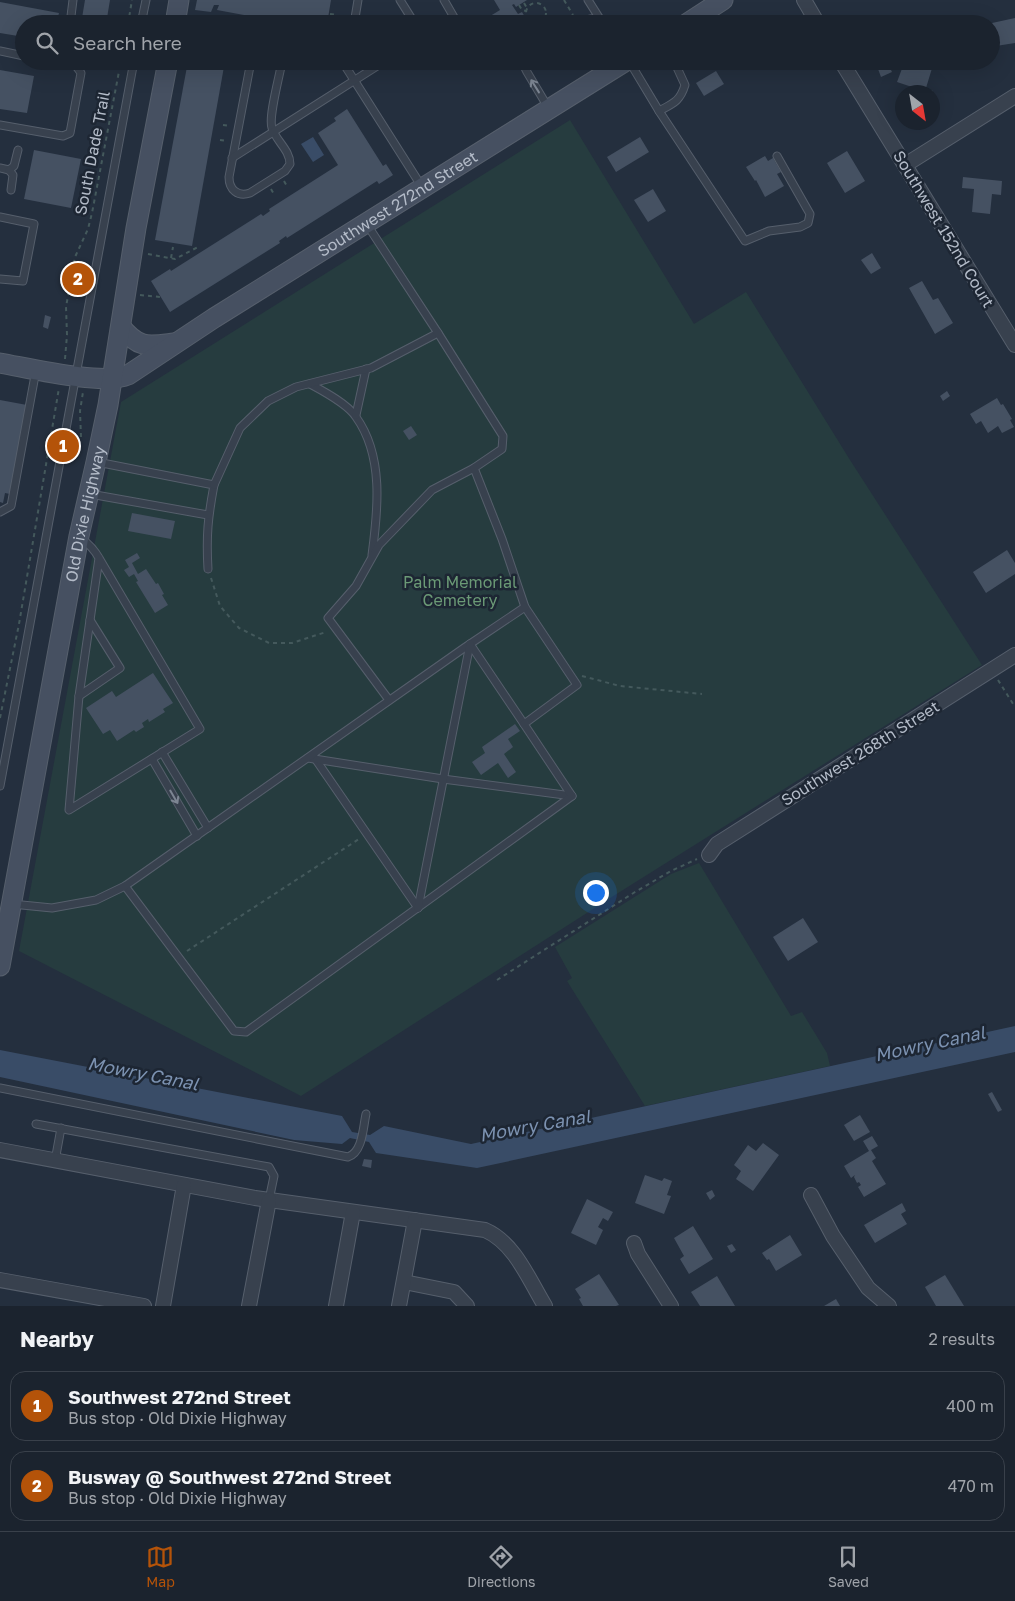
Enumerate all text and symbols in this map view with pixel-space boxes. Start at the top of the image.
search box [15,15,1000,70]
icon: search [33,29,61,57]
text: Search here [73,31,182,54]
one-way arrow [529,79,539,93]
north arrow [895,85,940,130]
street label: South Dade Trail [70,89,114,217]
street label: Southwest 272nd Street [314,146,481,261]
street label: Southwest 152nd Court [889,147,999,311]
pin: 2 [62,260,94,298]
pin: 1 [47,427,79,465]
street label: Old Dixie Highway [61,444,109,584]
park label: Palm Memorial Cemetery [403,572,517,610]
street label: Southwest 268th Street [777,696,943,810]
one-way arrow [170,790,180,804]
your location [583,880,609,906]
water label: Mowry Canal [873,1020,988,1065]
water label: Mowry Canal [86,1052,202,1095]
water label: Mowry Canal [478,1104,593,1146]
text: Nearby [20,1326,94,1352]
text: 2 results [929,1329,995,1349]
text: Southwest 272nd Street [68,1385,291,1408]
text: 1 [33,1396,41,1416]
text: 400 m [946,1396,994,1416]
text: Bus stop · Old Dixie Highway [68,1408,287,1428]
text: Busway @ Southwest 272nd Street [68,1465,391,1488]
text: 2 [32,1476,42,1496]
text: 470 m [948,1476,994,1496]
text: Bus stop · Old Dixie Highway [68,1488,287,1508]
tab: Map [146,1543,175,1590]
tab: Directions [467,1543,536,1590]
tab: Saved [828,1543,869,1590]

